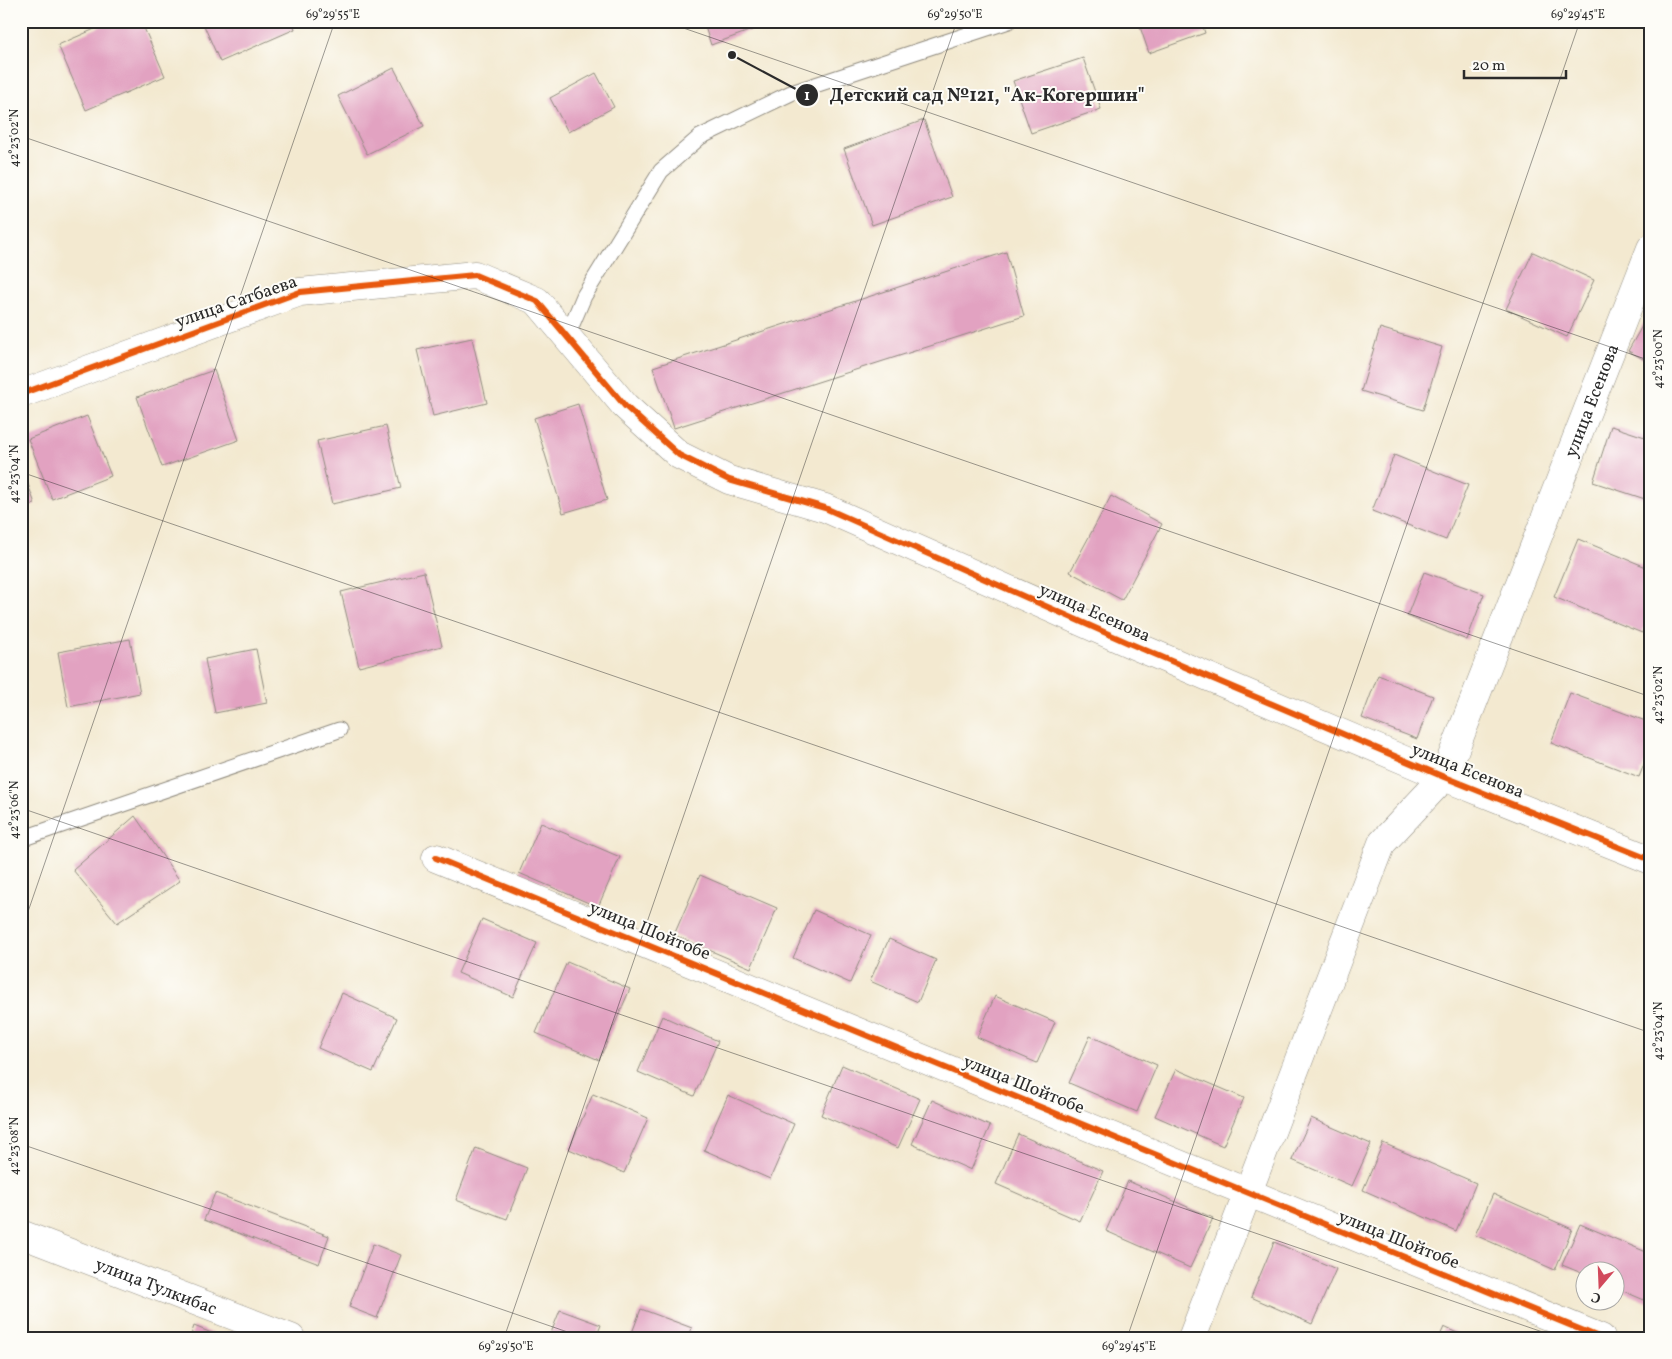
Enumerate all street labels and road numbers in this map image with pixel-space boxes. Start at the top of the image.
street label: улица Сатбаева [172,270,301,335]
street label: улица Есенова [1559,341,1626,461]
street label: улица Есенова [1035,578,1154,649]
street label: улица Есенова [1407,737,1528,805]
street label: улица Шойтобе [585,896,714,967]
street label: улица Шойтобе [959,1050,1088,1121]
street label: улица Шойтобе [1334,1205,1463,1276]
street label: улица Тулкибас [91,1253,220,1322]

